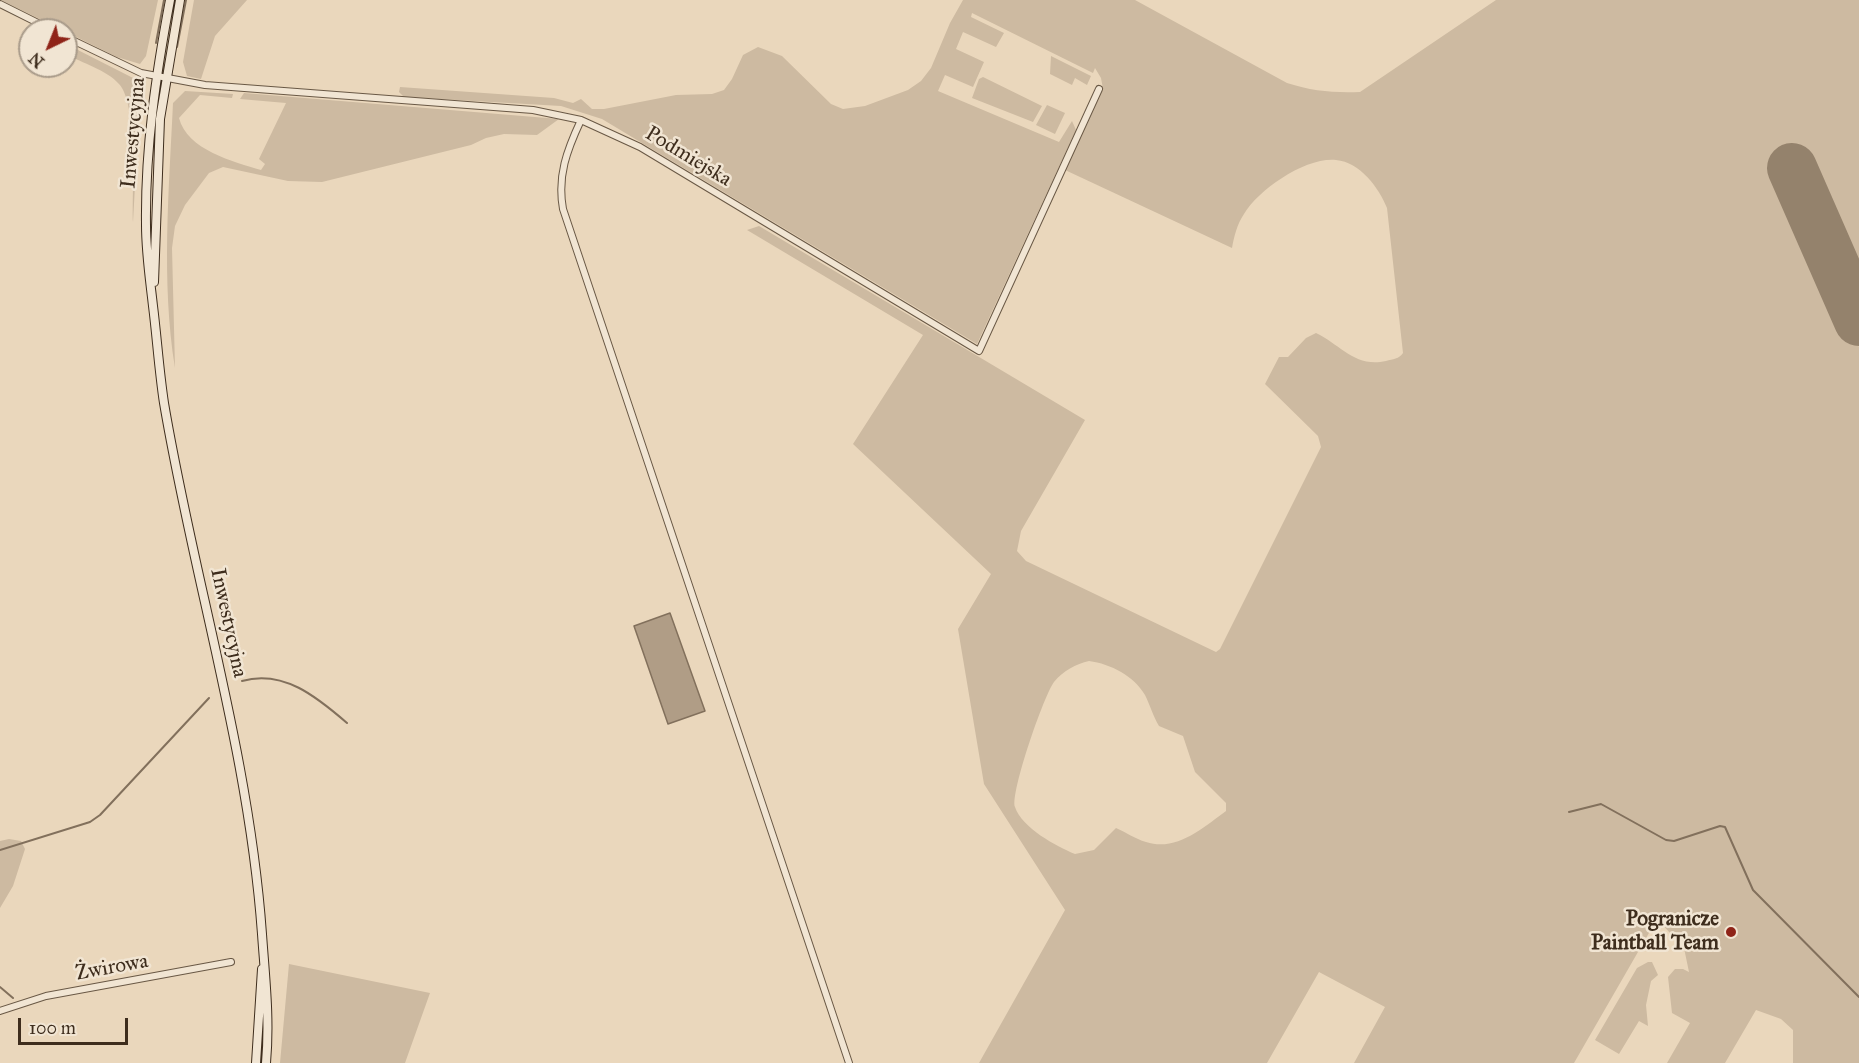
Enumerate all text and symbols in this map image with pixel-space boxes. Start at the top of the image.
north arrow [18,18,78,78]
text: N [25,48,48,72]
street label: Inwestycyjna [117,76,151,190]
street label: Podmiejska [640,121,736,193]
street label: Inwestycyjna [204,566,252,680]
place label: Pogranicze Paintball Team [1591,907,1719,957]
marker: Pogranicze Paintball Team [1724,925,1738,939]
street label: Żwirowa [74,949,150,987]
scale bar [21,1006,130,1044]
text: 100 m [29,1017,76,1039]

